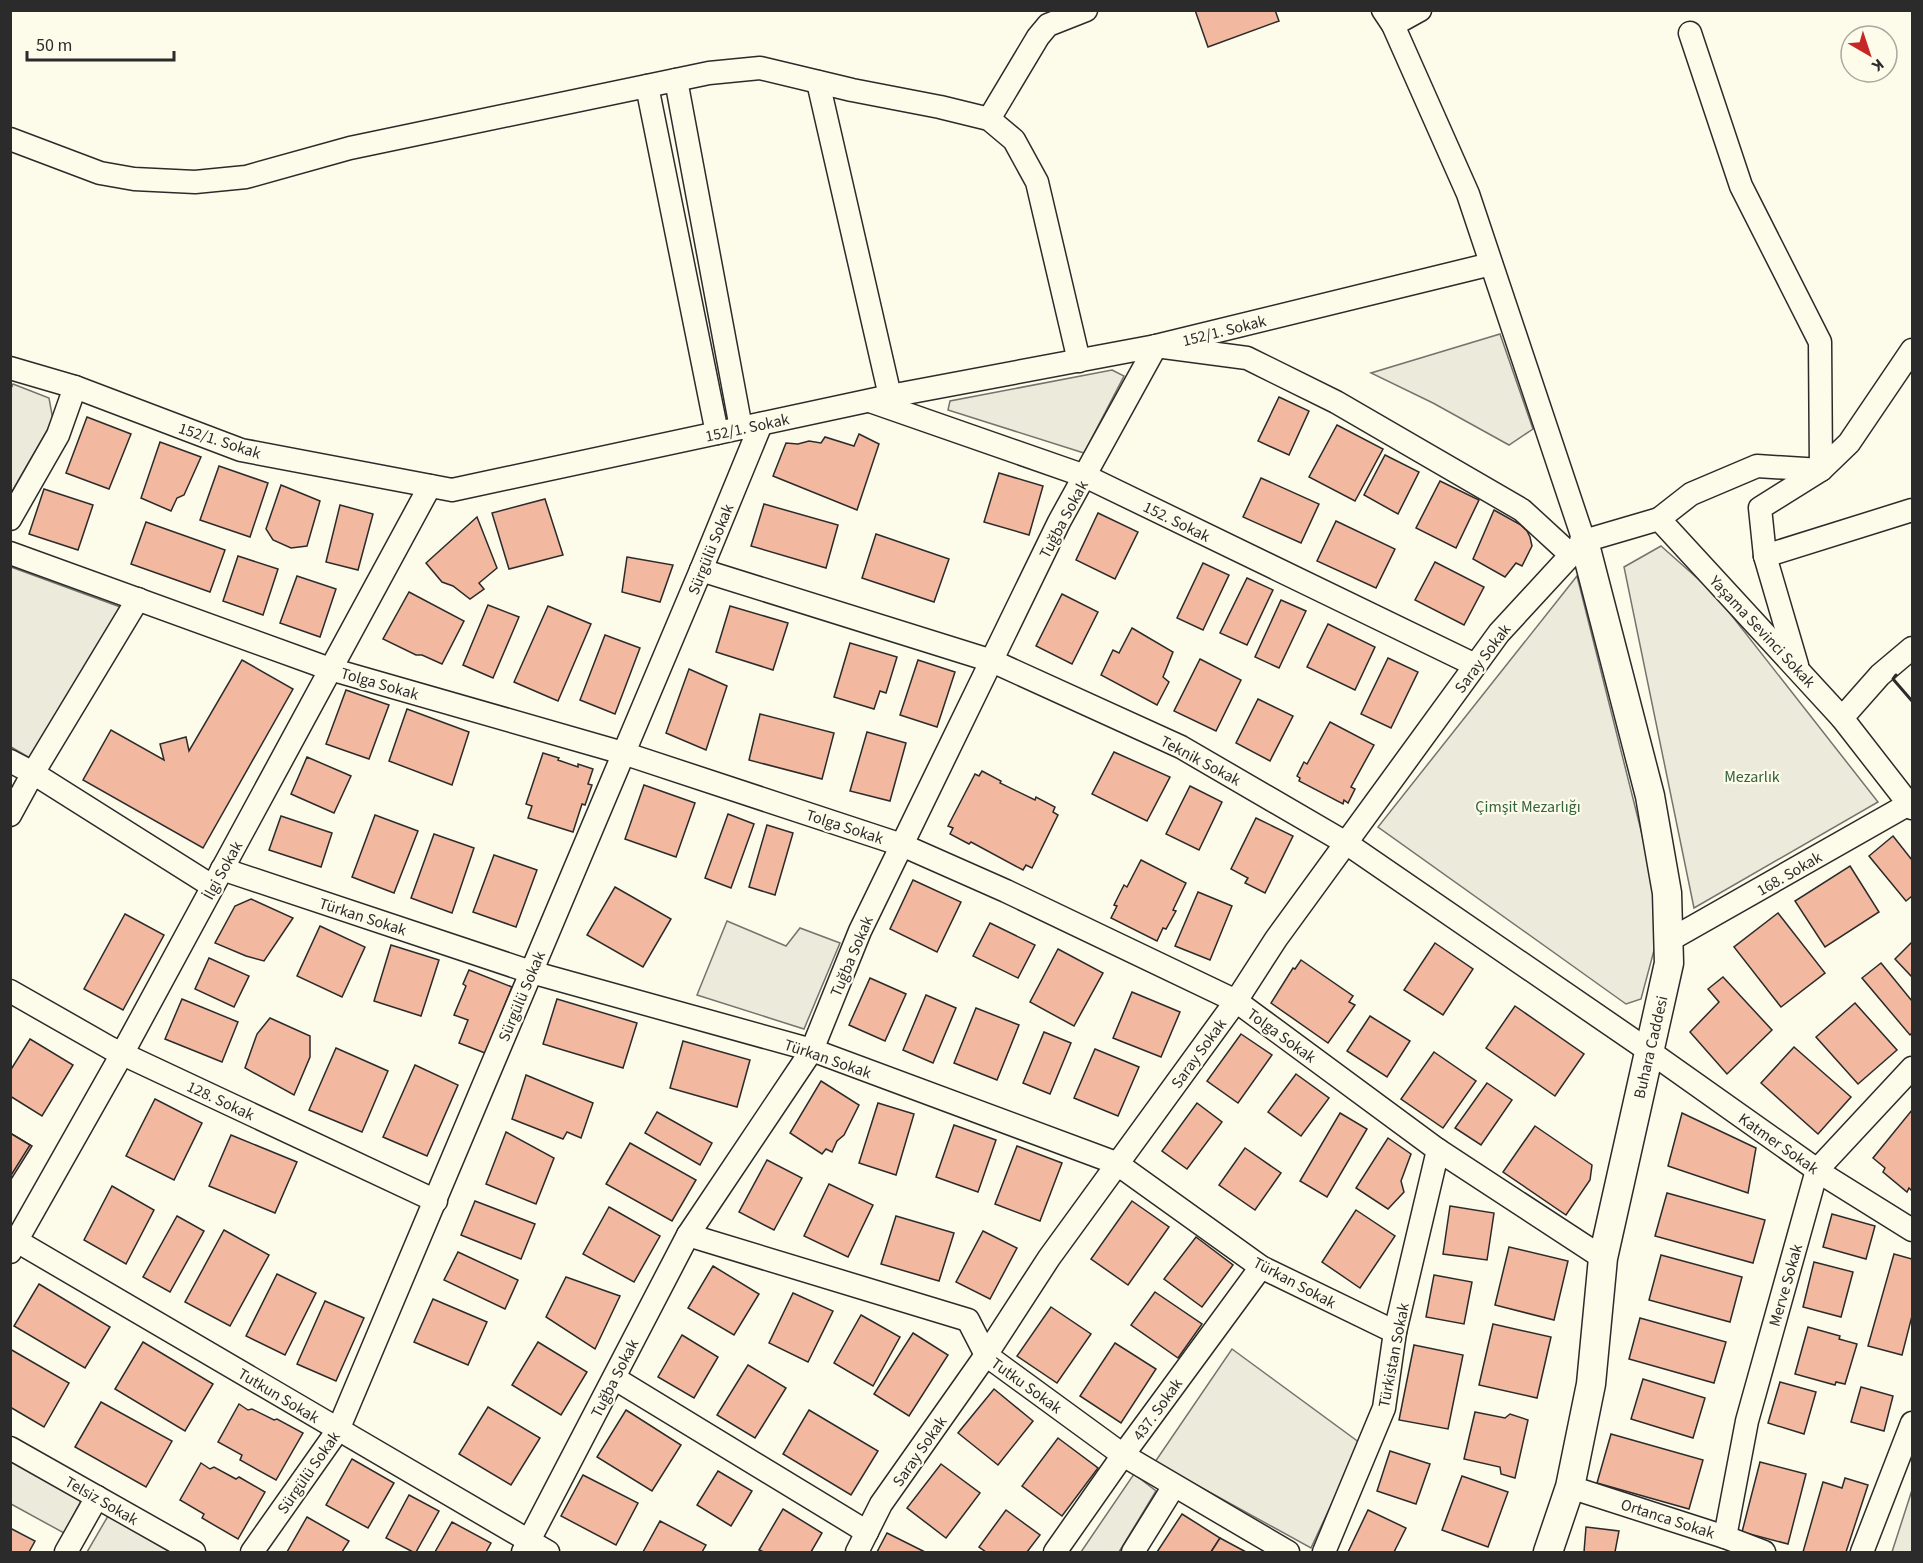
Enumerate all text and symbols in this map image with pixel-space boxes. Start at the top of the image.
scale bar [27,24,174,62]
north arrow [1839,24,1899,84]
text: 50 m [36,33,72,58]
text: K [1867,53,1889,77]
street label: 152/1. Sokak [1180,310,1268,352]
street label: 152/1. Sokak [703,408,791,448]
street label: 152/1. Sokak [176,417,264,465]
street label: Tuğba Sokak [1034,477,1094,562]
street label: 152. Sokak [1139,496,1214,548]
street label: Sürgülü Sokak [683,501,739,598]
street label: Yaşama Sevinci Sokak [1704,570,1820,693]
street label: Saray Sokak [1449,619,1516,698]
street label: Tolga Sokak [338,662,421,706]
street label: Teknik Sokak [1156,730,1245,791]
park label: Mezarlık [1724,766,1780,788]
park label: Çimşit Mezarlığı [1475,796,1581,818]
street label: Tolga Sokak [803,804,886,850]
street label: İlgi Sokak [198,837,248,904]
street label: 168. Sokak [1753,846,1826,901]
street label: Türkan Sokak [316,892,409,941]
street label: Tuğba Sokak [825,913,879,1000]
street label: Sürgülü Sokak [493,948,551,1045]
street label: Buhara Caddesi [1628,994,1673,1101]
street label: Tolga Sokak [1242,1003,1320,1068]
street label: Saray Sokak [1166,1014,1232,1093]
street label: Türkan Sokak [781,1034,874,1084]
street label: 128. Sokak [183,1076,258,1126]
street label: Katmer Sokak [1734,1108,1823,1180]
street label: Merve Sokak [1764,1241,1808,1329]
street label: Türkan Sokak [1249,1252,1340,1314]
street label: Türkistan Sokak [1373,1301,1415,1410]
street label: Tuğba Sokak [586,1335,644,1422]
street label: Tutku Sokak [987,1353,1066,1419]
street label: Tutkun Sokak [234,1363,323,1429]
street label: 437. Sokak [1128,1374,1188,1445]
street label: Saray Sokak [887,1412,952,1491]
street label: Sürgülü Sokak [272,1427,346,1518]
street label: Telsiz Sokak [61,1471,142,1531]
street label: Ortanca Sokak [1618,1493,1717,1544]

